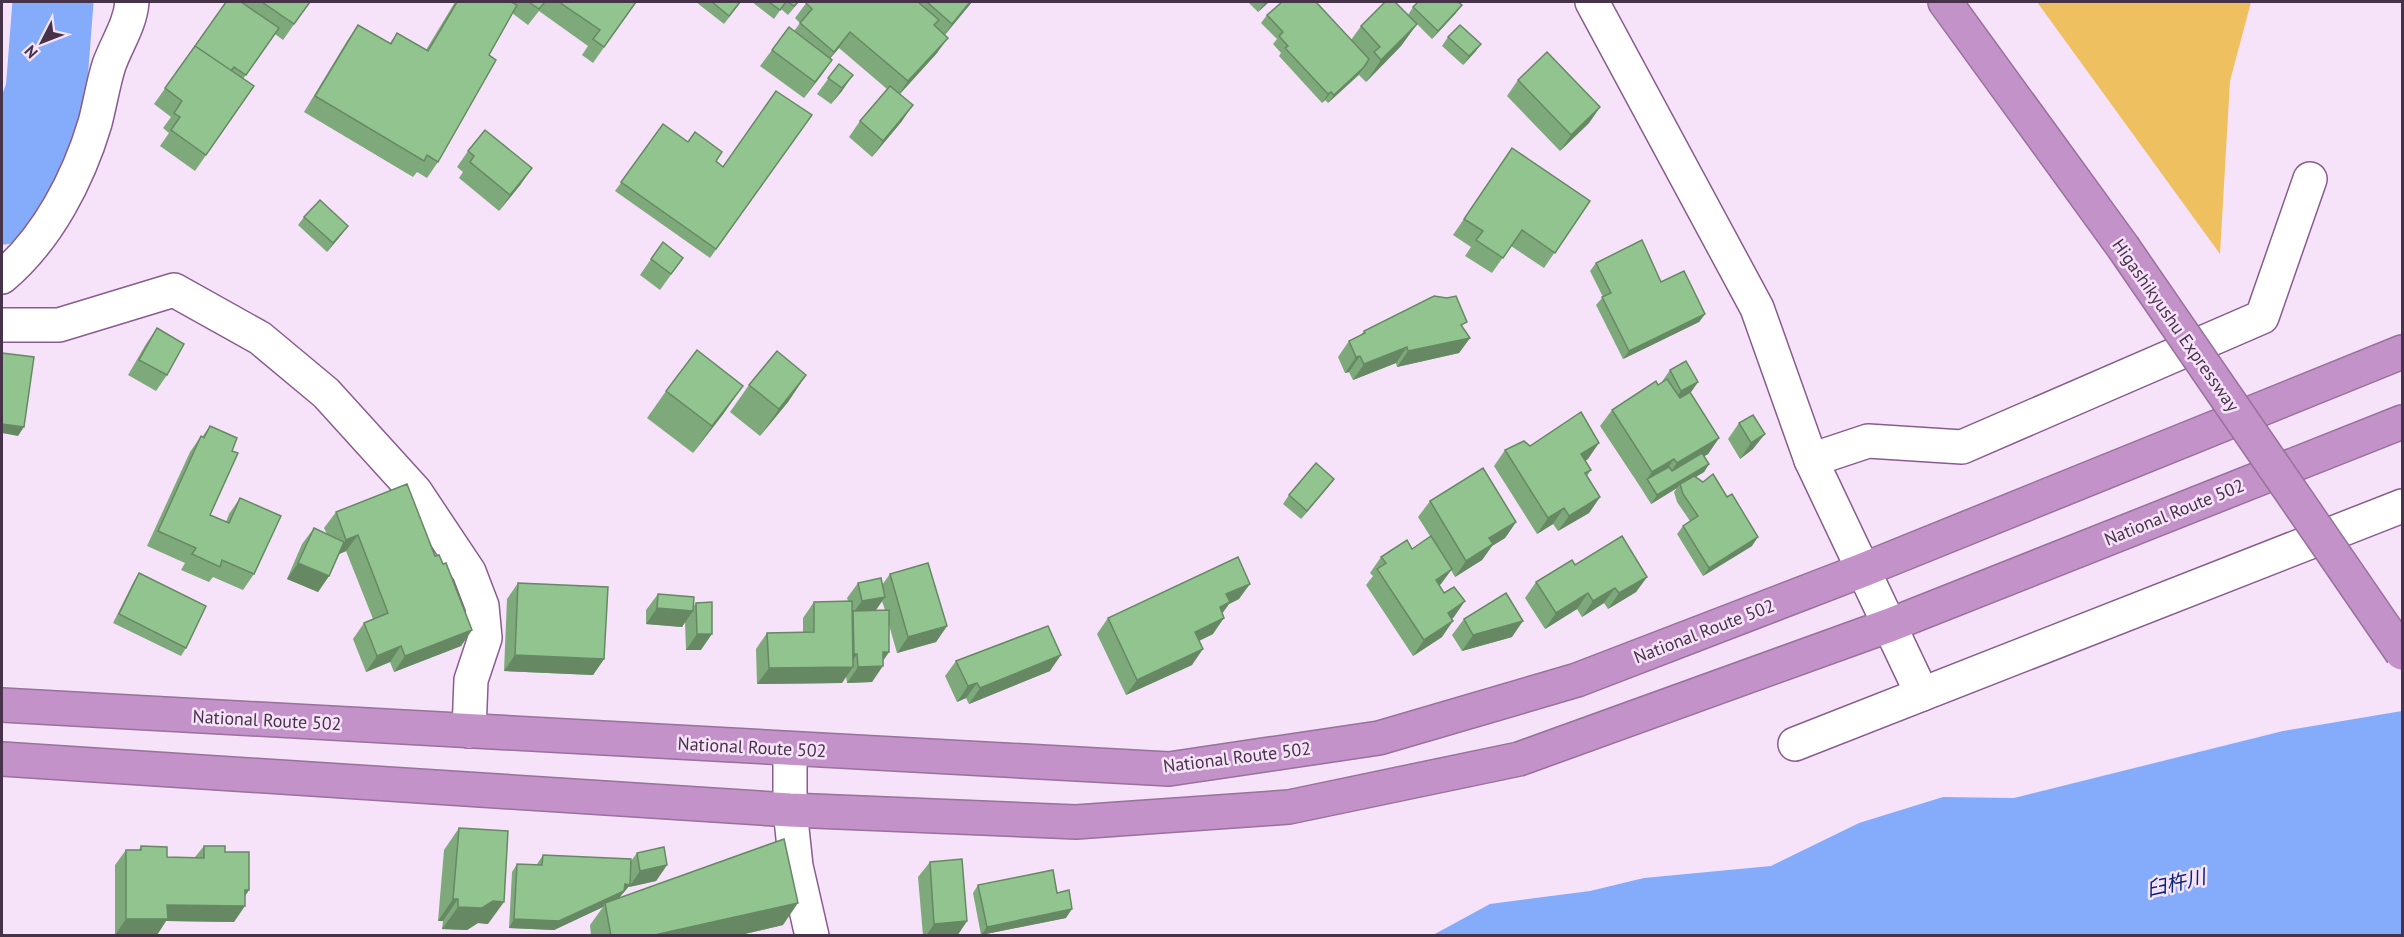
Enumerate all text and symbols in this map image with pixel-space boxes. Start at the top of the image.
north arrow [12,12,72,72]
text: N [20,41,42,63]
street label: Higashikyushu Expressway [2108,234,2245,416]
street label: National Route 502 [2101,473,2247,551]
street label: National Route 502 [1630,594,1778,668]
street label: National Route 502 [192,705,342,735]
street label: National Route 502 [677,732,827,762]
street label: National Route 502 [1162,737,1312,777]
water label: 臼杵川 [2144,863,2210,902]

